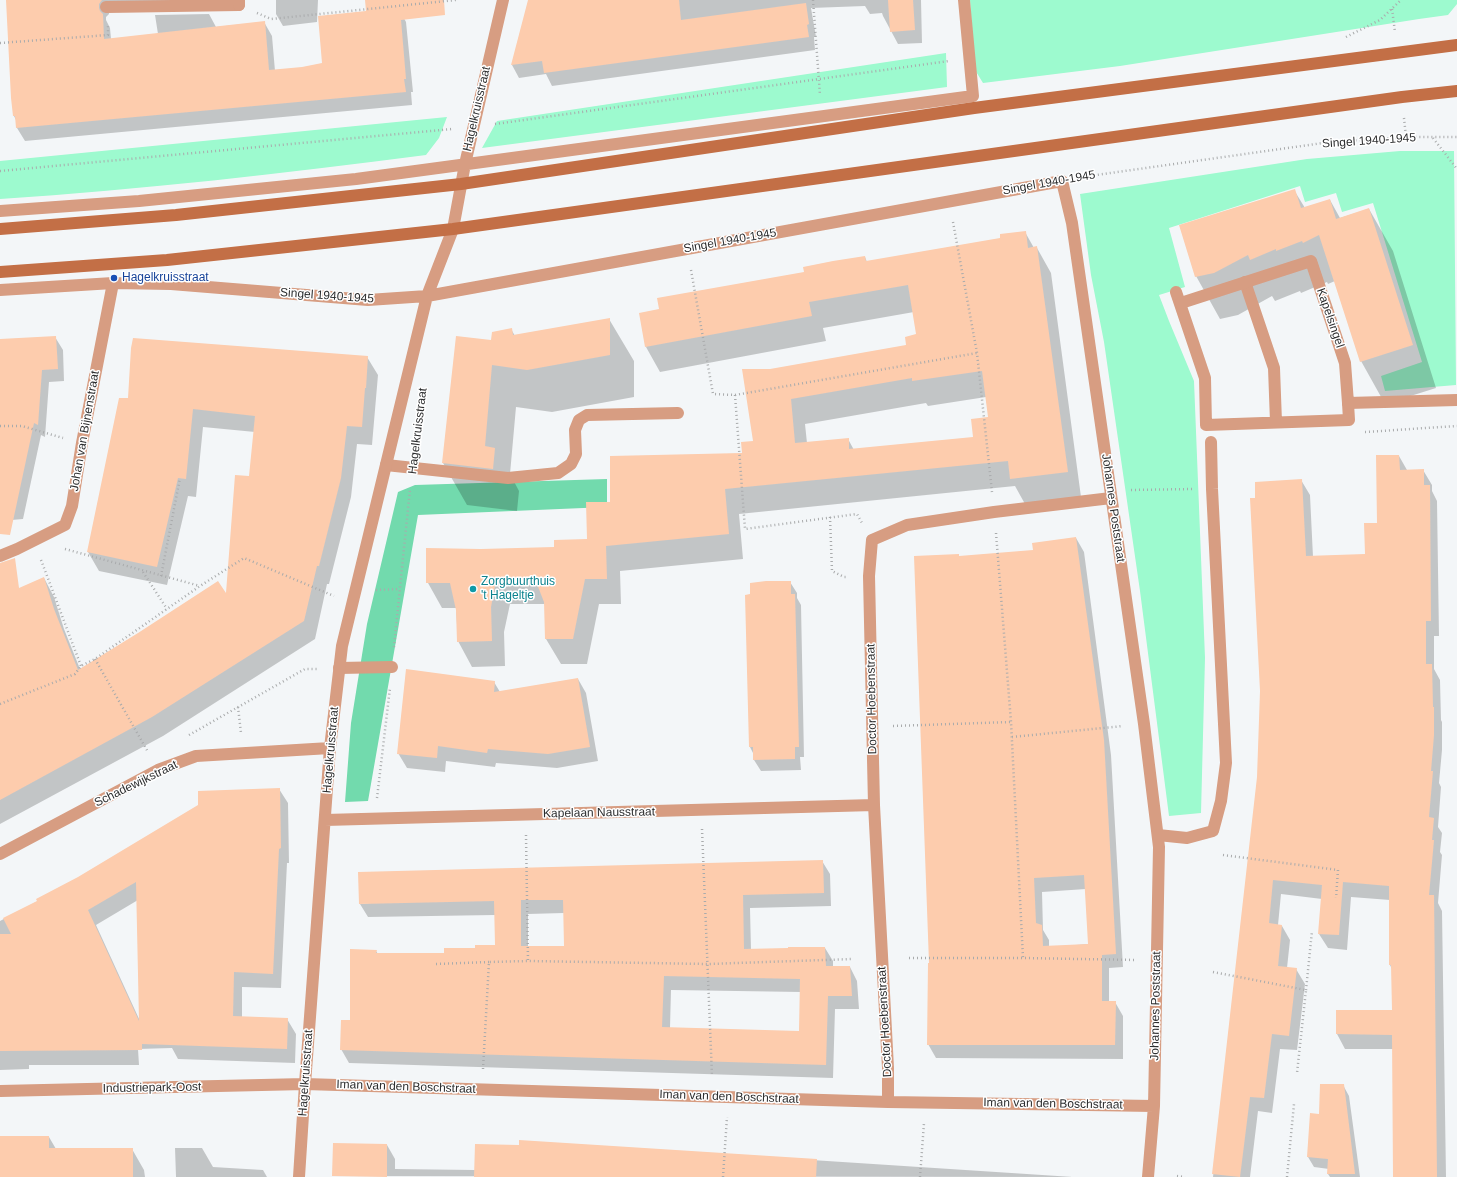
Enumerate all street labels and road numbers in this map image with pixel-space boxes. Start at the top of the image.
street label: Hagelkruisstraat [460,65,494,153]
street label: Singel 1940-1945 [1322,131,1416,151]
street label: Singel 1940-1945 [1001,168,1097,198]
street label: Singel 1940-1945 [682,226,778,256]
street label: Singel 1940-1945 [280,286,374,306]
street label: Kapelsingel [1313,286,1347,350]
street label: Johan van Bijnenstraat [67,370,103,492]
street label: Hagelkruisstraat [406,387,430,475]
street label: Johannes Poststraat [1098,453,1128,563]
street label: Doctor Hoebenstraat [864,644,880,754]
street label: Hagelkruisstraat [320,706,342,794]
street label: Schadewijkstraat [92,758,180,810]
street label: Kapelaan Nausstraat [543,805,655,821]
street label: Johannes Poststraat [1148,951,1164,1061]
street label: Doctor Hoebenstraat [875,966,895,1078]
street label: Hagelkruisstraat [296,1029,316,1117]
street label: Iman van den Boschstraat [336,1077,476,1097]
street label: Industriepark-Oost [103,1080,201,1096]
street label: Iman van den Boschstraat [659,1087,799,1107]
street label: Iman van den Boschstraat [983,1096,1123,1112]

